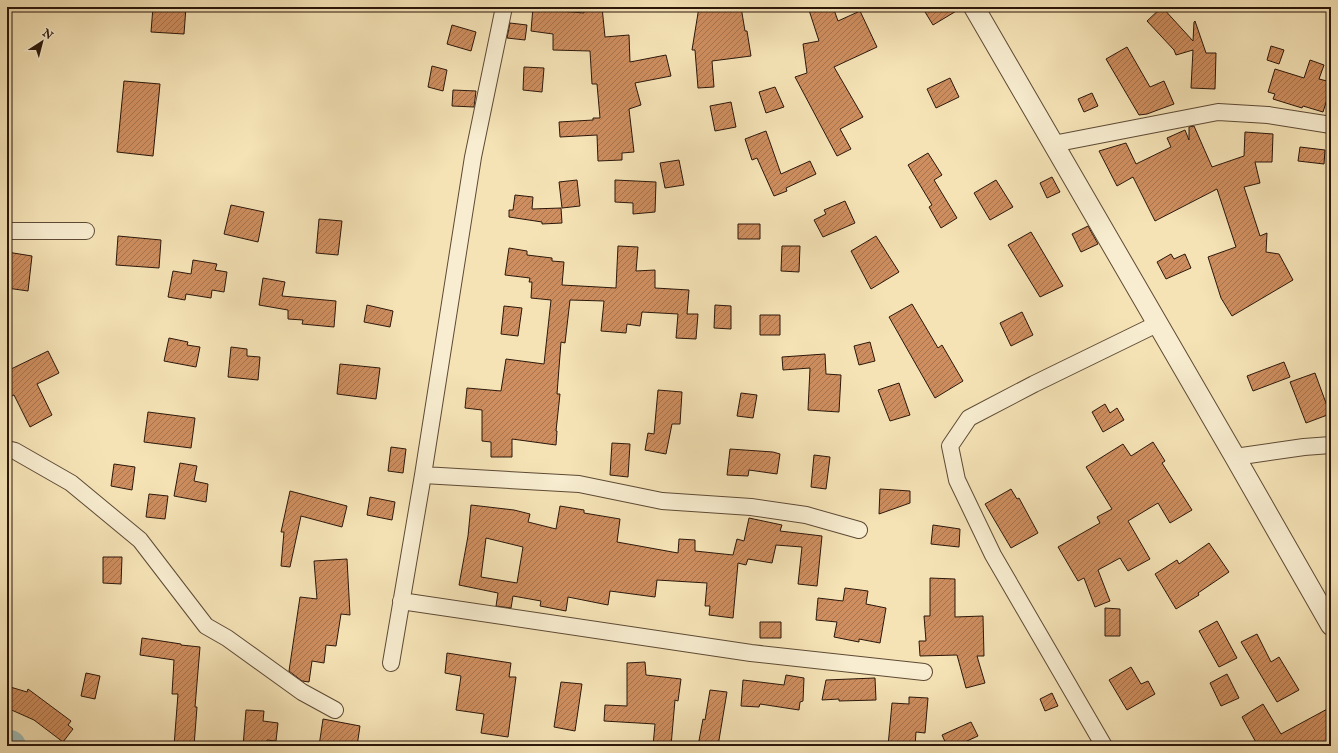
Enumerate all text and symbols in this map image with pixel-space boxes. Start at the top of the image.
north arrow [22,22,62,62]
text: N [39,26,56,43]

